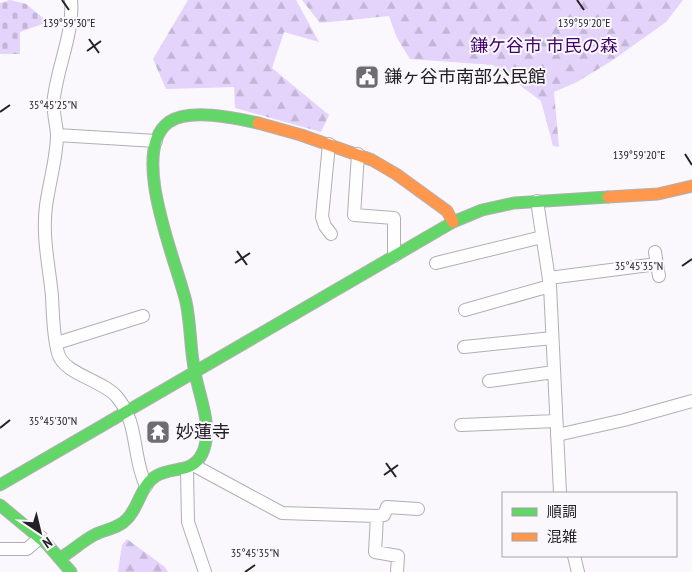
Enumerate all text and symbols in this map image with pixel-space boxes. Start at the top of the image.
text: 139°59'30"E [43,15,95,30]
text: 139°59'20"E [558,15,610,30]
park label: 鎌ケ谷市 市民の森 [470,34,618,57]
public building icon: 鎌ヶ谷市南部公民館 [354,64,380,90]
place label: 鎌ヶ谷市南部公民館 [384,65,546,88]
text: 35°45'25"N [29,97,77,112]
text: 139°59'20"E [613,147,665,162]
text: 35°45'35"N [615,258,663,273]
text: 35°45'30"N [29,413,77,428]
temple icon: 妙蓮寺 [145,419,171,445]
place label: 妙蓮寺 [176,420,230,443]
legend [502,492,677,557]
text: 順調 [547,502,577,521]
north arrow [15,507,65,557]
text: 混雑 [547,527,577,546]
text: N [39,533,56,552]
text: 35°45'35"N [231,545,279,560]

